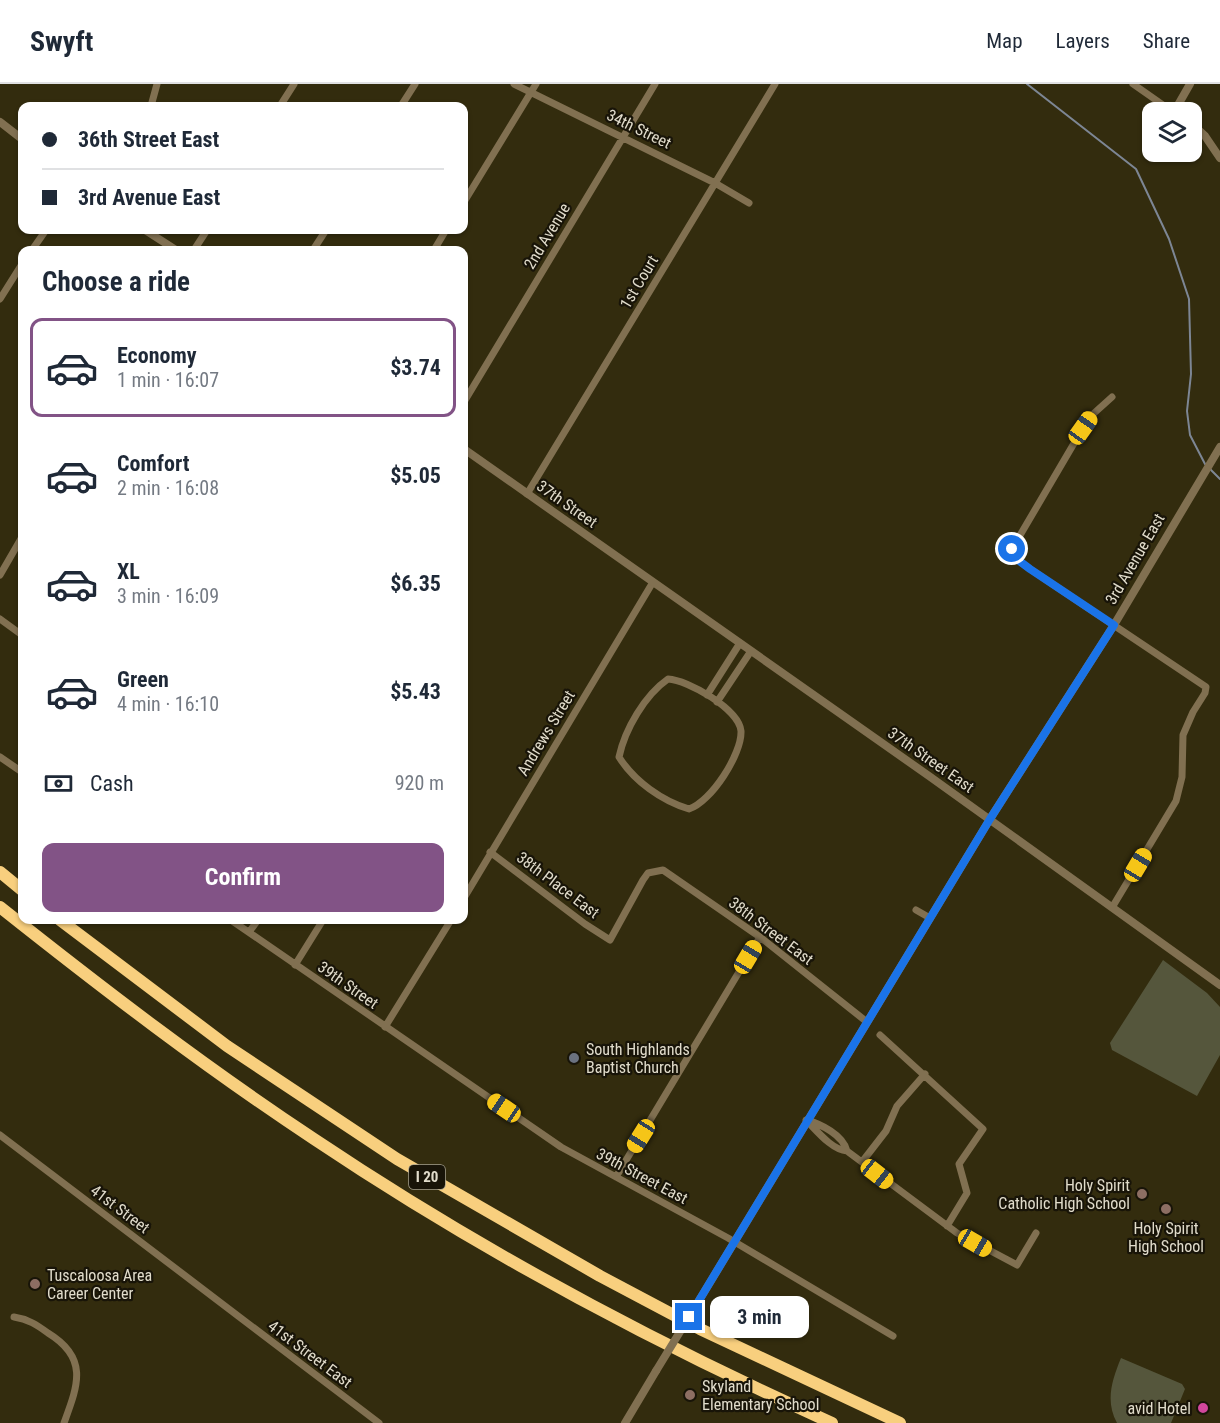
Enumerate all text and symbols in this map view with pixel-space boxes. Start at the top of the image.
text: Swyft [30,25,93,58]
text: Map [986,29,1023,53]
text: Layers [1056,29,1110,53]
text: Share [1143,29,1190,53]
map controls [1142,102,1202,162]
button: layers [1142,102,1202,162]
street label: 34th Street [604,105,675,153]
text: 36th Street East [78,127,219,152]
text: 3rd Avenue East [78,185,220,210]
street label: 2nd Avenue [520,200,574,272]
street label: 1st Court [616,252,662,312]
text: Choose a ride [42,266,190,298]
icon: car [45,341,99,395]
text: Economy [117,343,197,368]
text: $3.74 [390,355,441,380]
text: 1 min · 16:07 [117,368,219,392]
car [1065,408,1101,448]
icon: car [45,449,99,503]
text: Comfort [117,451,190,476]
text: $5.05 [390,463,441,488]
text: 2 min · 16:08 [117,476,219,500]
street label: 37th Street [533,476,601,532]
street label: 3rd Avenue East [1101,510,1169,608]
route start [998,535,1025,562]
icon: car [45,557,99,611]
text: XL [117,559,140,584]
text: $6.35 [390,571,441,596]
text: 3 min · 16:09 [117,584,219,608]
icon: car [45,665,99,719]
text: Green [117,667,169,692]
text: $5.43 [390,679,441,704]
street label: Andrews Street [513,687,579,779]
text: 4 min · 16:10 [117,692,219,716]
street label: 37th Street East [884,723,978,797]
icon: cash [42,767,75,800]
text: Cash [90,771,134,796]
text: 920 m [395,771,444,795]
button: Confirm [42,843,444,912]
car [1121,845,1155,885]
street label: 38th Place East [513,848,603,922]
street label: 38th Street East [725,893,817,969]
car [731,937,765,977]
street label: 39th Street [314,957,382,1013]
place label: South Highlands Baptist Church [586,1040,690,1077]
marker: South Highlands Baptist Church [567,1051,581,1065]
car [484,1090,524,1126]
car [624,1116,658,1156]
street label: 39th Street East [593,1144,691,1208]
car [857,1156,897,1192]
road number: I 20 [409,1165,445,1189]
place label: Holy Spirit Catholic High School [998,1176,1130,1213]
street label: 41st Street [87,1181,153,1238]
marker: Holy Spirit Catholic High School [1135,1187,1149,1201]
marker: Holy Spirit High School [1159,1202,1173,1216]
place label: Holy Spirit High School [1128,1219,1204,1256]
car [955,1226,995,1260]
place label: Tuscaloosa Area Career Center [47,1266,152,1303]
marker: Tuscaloosa Area Career Center [28,1277,42,1291]
callout: 3 min [710,1296,809,1338]
route end [675,1303,702,1330]
text: 3 min [737,1305,782,1329]
street label: 41st Street East [264,1316,356,1392]
place label: Skyland Elementary School [702,1377,819,1414]
marker: Skyland Elementary School [683,1388,697,1402]
place label: avid Hotel [1127,1399,1191,1418]
marker: avid Hotel [1196,1401,1210,1415]

